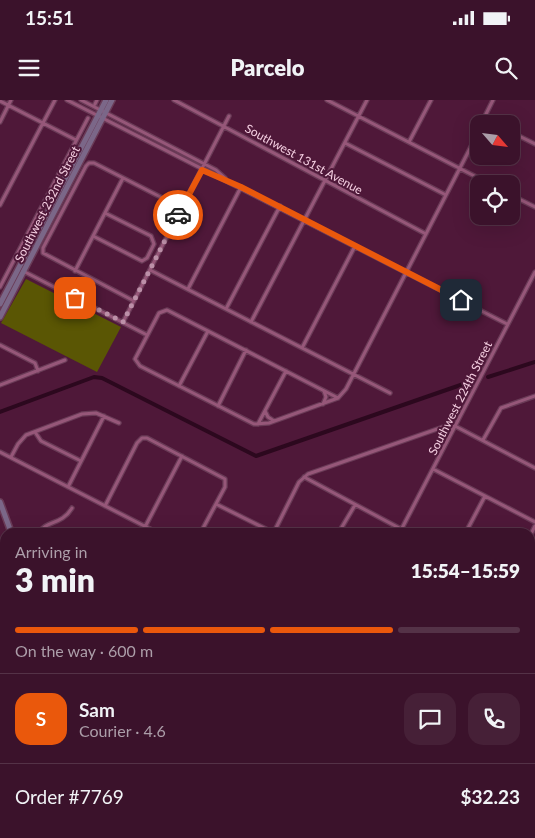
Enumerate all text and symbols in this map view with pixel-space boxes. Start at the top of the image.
text: 15:51 [25,6,74,29]
icon: menu [15,54,43,82]
text: Parcelo [230,54,305,81]
icon: search [492,54,520,82]
north arrow [470,115,520,165]
map controls [470,115,520,225]
street label: Southwest 131st Avenue [243,120,365,198]
street label: Southwest 232nd Street [11,143,83,264]
button: locate [470,175,520,225]
courier [153,190,203,240]
icon: car [164,201,192,229]
pin [54,277,96,319]
pin [440,279,482,321]
icon: bag [61,284,89,312]
icon: home [447,286,475,314]
street label: Southwest 224th Street [425,338,496,457]
text: Arriving in [15,542,88,561]
text: 15:54–15:59 [411,559,520,582]
text: 3 min [15,560,95,599]
text: On the way · 600 m [15,641,153,660]
button: chat [404,693,456,745]
button: phone [468,693,520,745]
text: Sam [79,698,115,721]
text: S [36,707,46,730]
text: Courier · 4.6 [79,721,166,740]
text: Order #7769 [15,785,124,808]
text: $32.23 [460,785,520,808]

